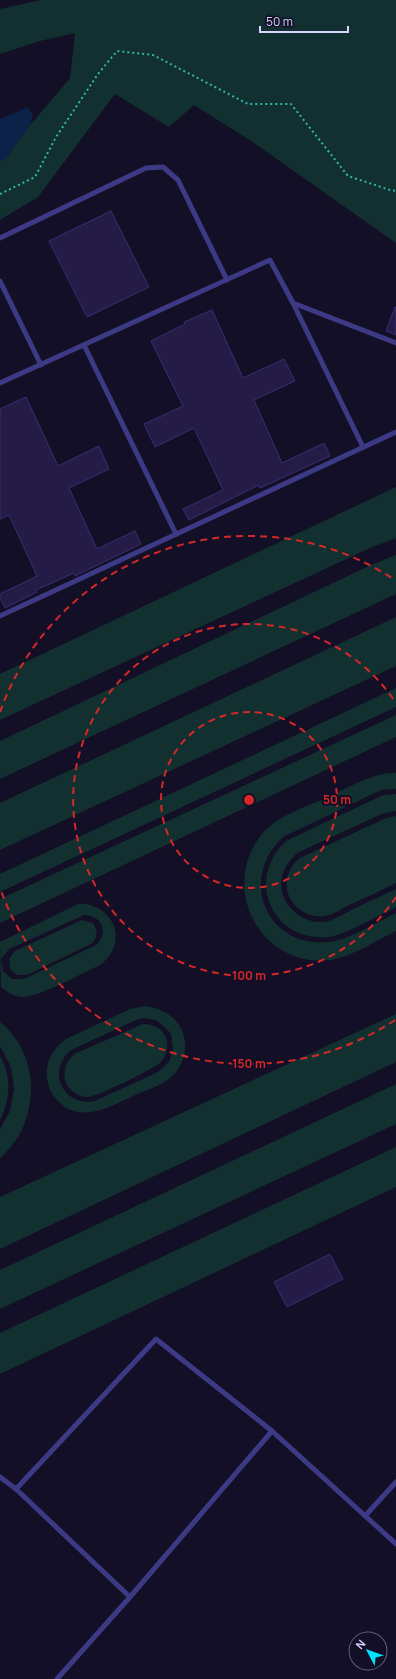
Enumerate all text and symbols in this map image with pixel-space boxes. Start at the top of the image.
scale bar [260,8,348,34]
text: 50 m [266,13,293,30]
text: 50 m [323,791,351,808]
centre of rings [242,793,256,807]
text: 100 m [232,967,266,984]
text: 150 m [232,1055,266,1072]
north arrow [348,1631,388,1671]
text: N [352,1636,368,1652]

